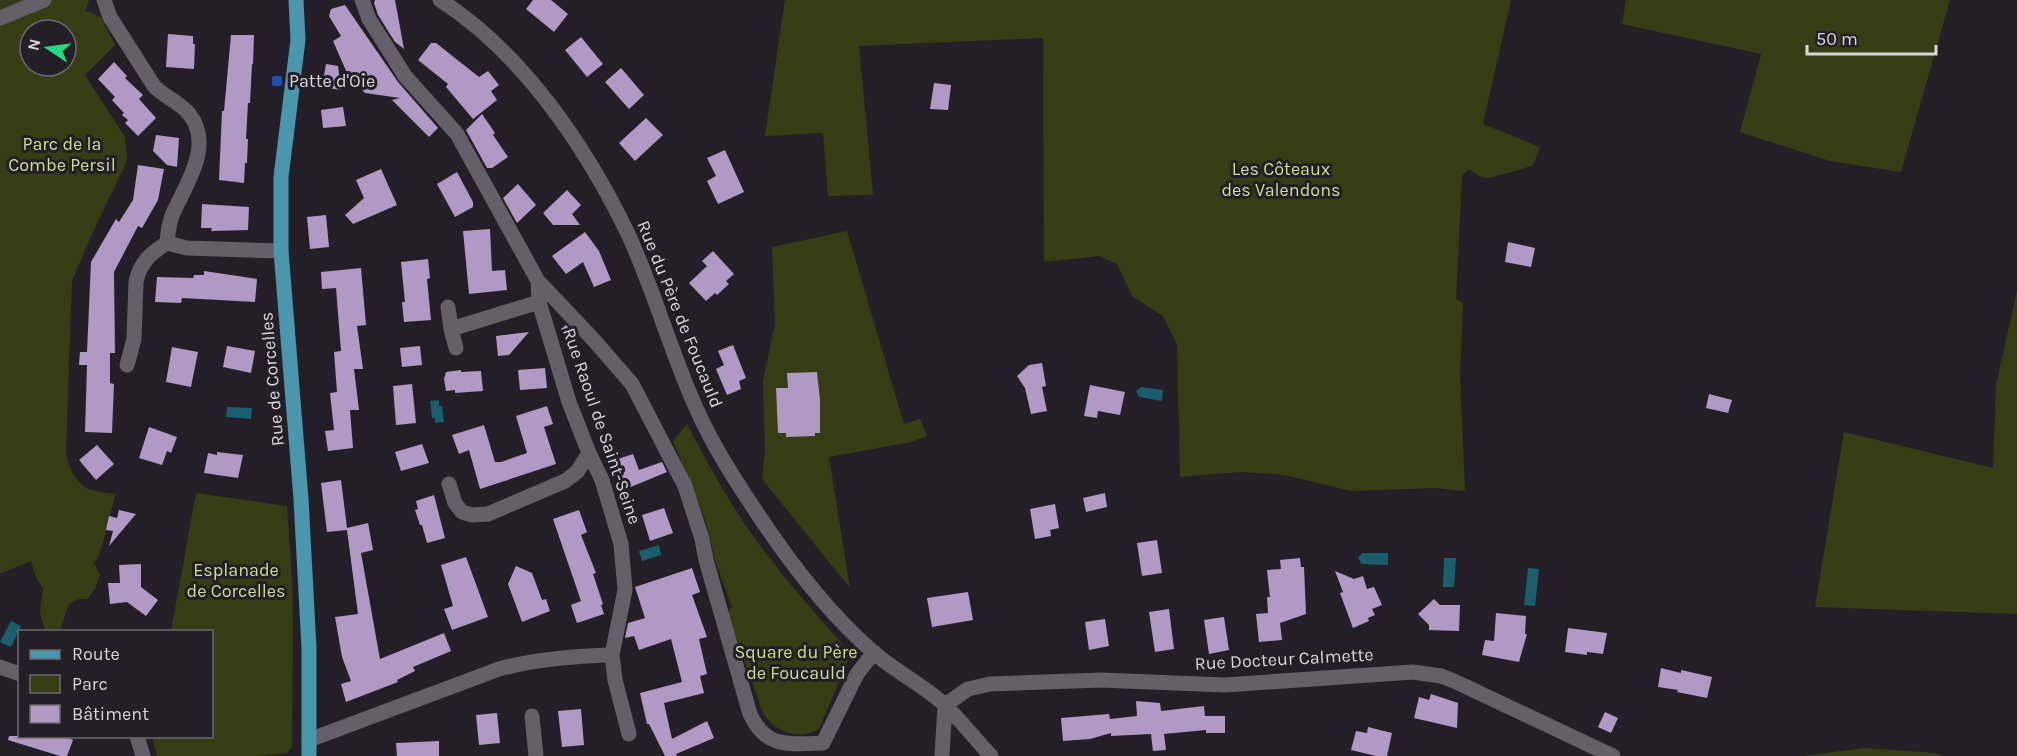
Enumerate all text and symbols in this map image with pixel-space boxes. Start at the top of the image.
north arrow [18,18,78,78]
scale bar [1807,18,1936,56]
text: 50 m [1816,28,1858,50]
text: N [23,37,44,52]
place label: Patte d'Oie [289,70,375,92]
marker: Patte d'Oie [270,74,284,88]
park label: Parc de la Combe Persil [8,133,116,176]
park label: Les Côteaux des Valendons [1221,158,1341,201]
street label: Rue du Père de Foucauld [632,217,728,411]
street label: Rue de Corcelles [255,311,289,447]
street label: Rue Raoul de Saint-Seine [558,325,646,527]
park label: Esplanade de Corcelles [187,559,285,602]
legend [18,630,213,738]
park label: Square du Père de Foucauld [734,641,858,684]
text: Route [72,643,120,665]
street label: Rue Docteur Calmette [1194,643,1374,675]
text: Parc [72,673,108,695]
text: Bâtiment [72,703,149,725]

